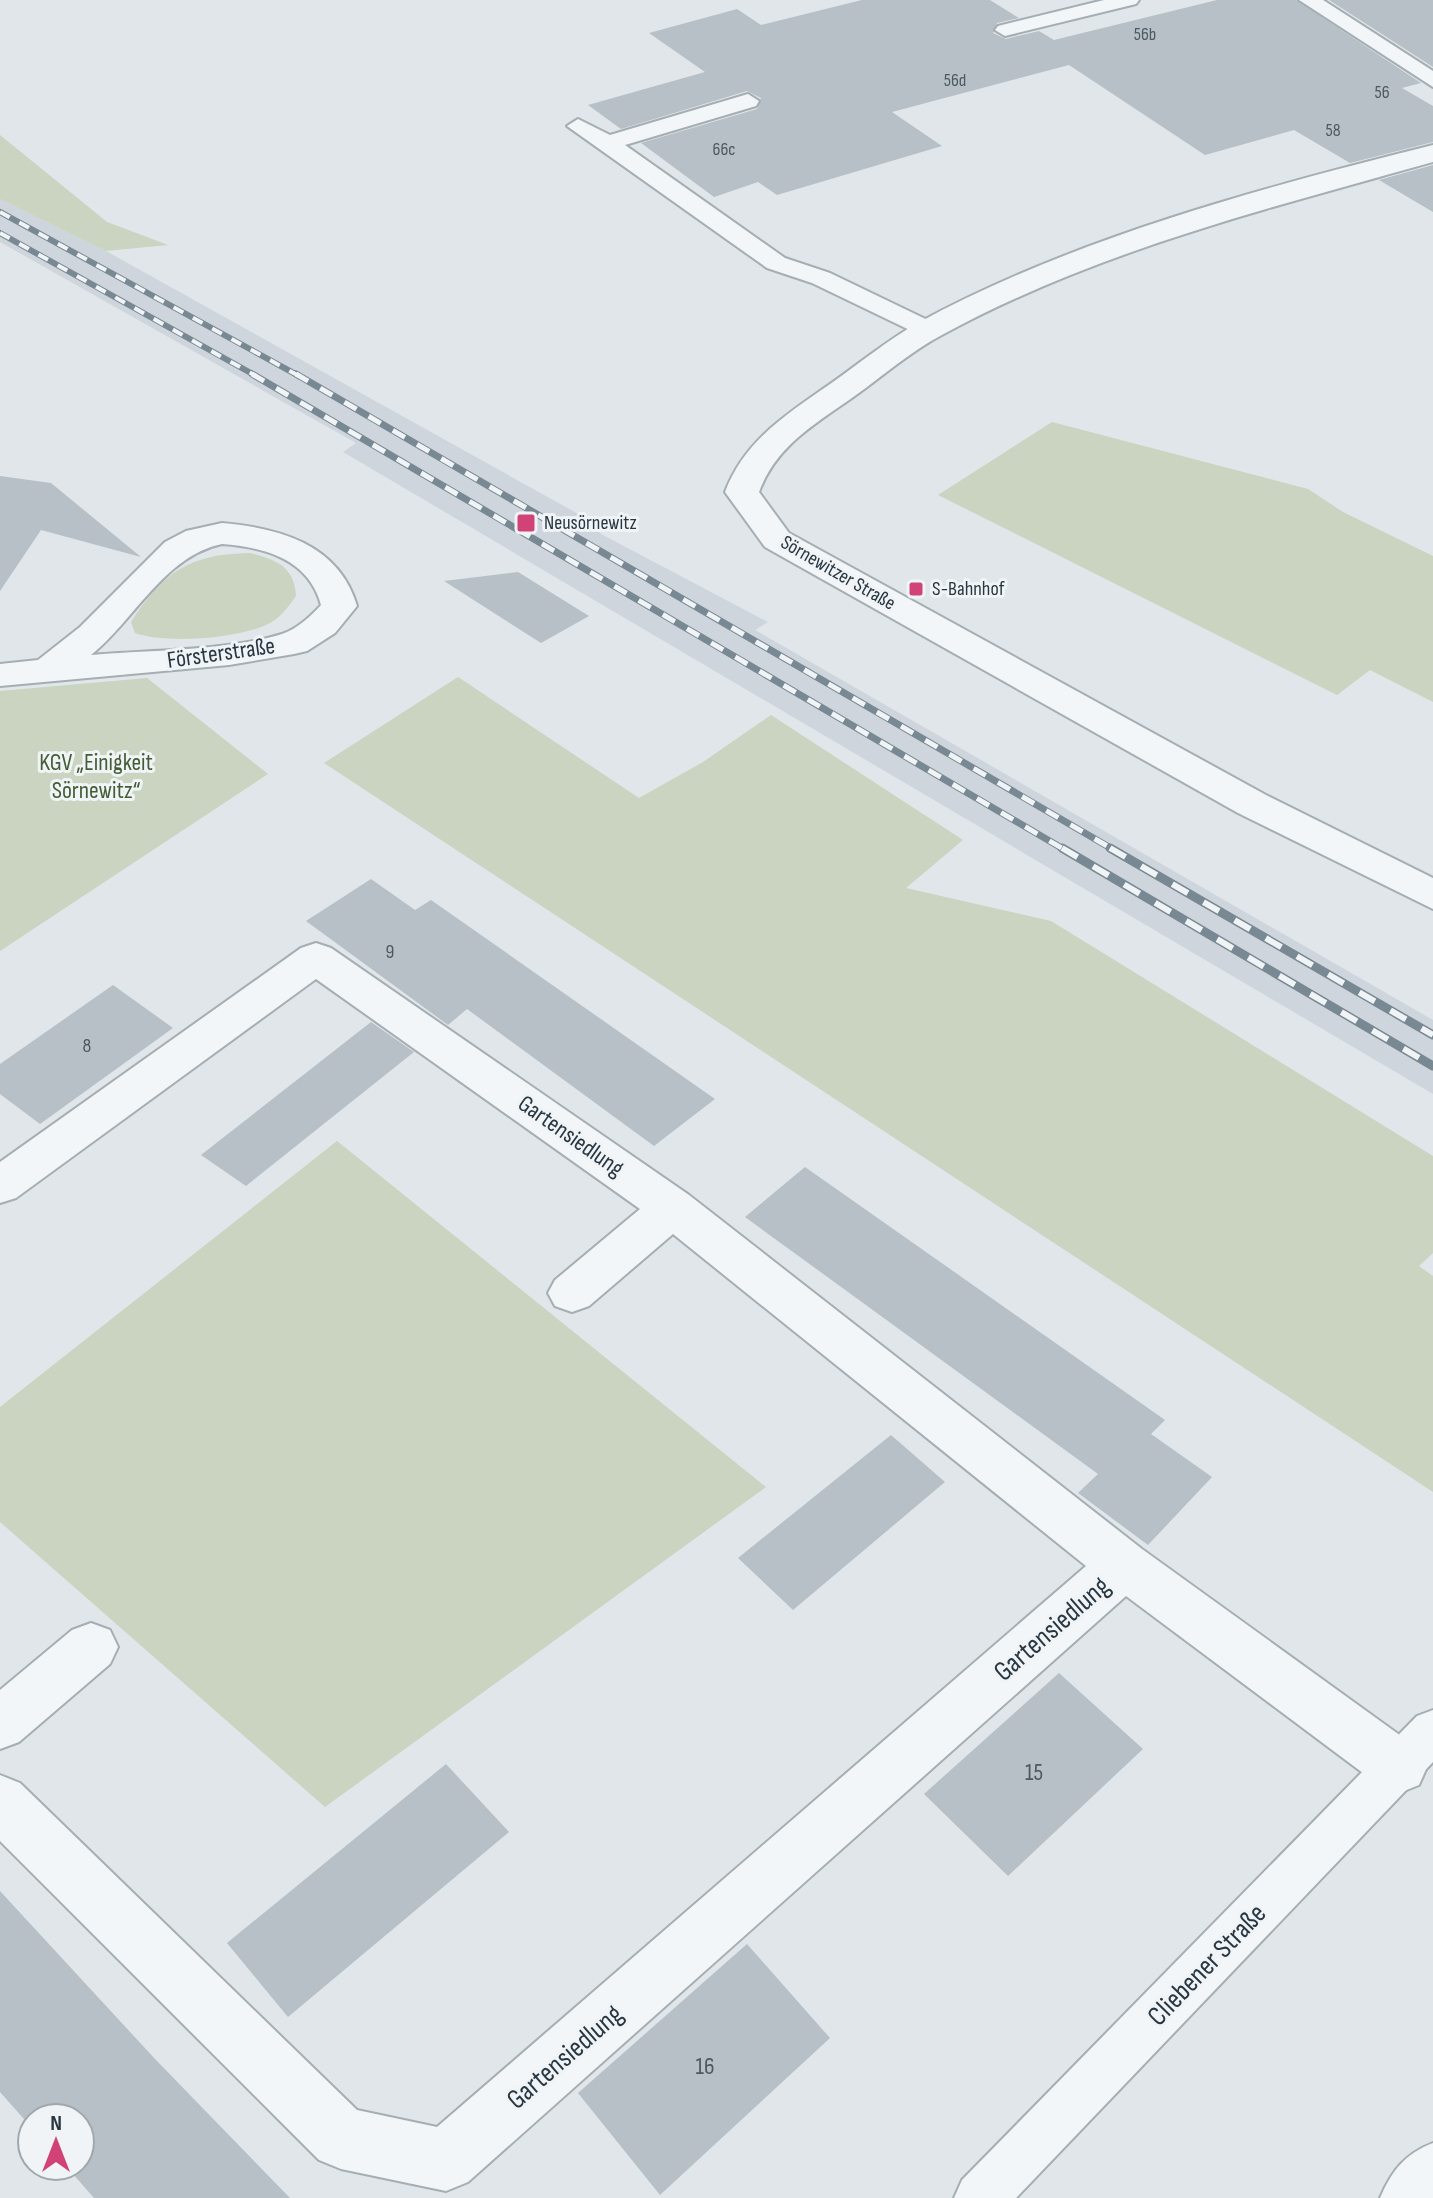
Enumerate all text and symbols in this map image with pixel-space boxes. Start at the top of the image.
house number: 56b [1134,24,1156,45]
house number: 56d [944,70,966,91]
house number: 56 [1374,82,1390,103]
house number: 58 [1325,120,1341,141]
house number: 66c [713,139,735,160]
place label: Neusörnewitz [544,511,637,535]
marker: Neusörnewitz [515,512,537,534]
street label: Sörnewitzer Straße [776,531,900,615]
place label: S-Bahnhof [932,577,1005,601]
marker: S-Bahnhof [907,580,925,598]
street label: Försterstraße [165,631,277,675]
park label: KGV „Einigkeit Sörnewitz“ [39,748,153,805]
house number: 9 [386,940,394,964]
house number: 8 [83,1034,91,1058]
street label: Gartensiedlung [513,1089,629,1183]
street label: Gartensiedlung [987,1570,1117,1688]
house number: 15 [1025,1758,1043,1787]
street label: Cliebener Straße [1141,1897,1273,2033]
street label: Gartensiedlung [500,1998,630,2116]
house number: 16 [696,2052,714,2081]
north arrow [16,2102,96,2182]
text: N [50,2110,62,2137]

